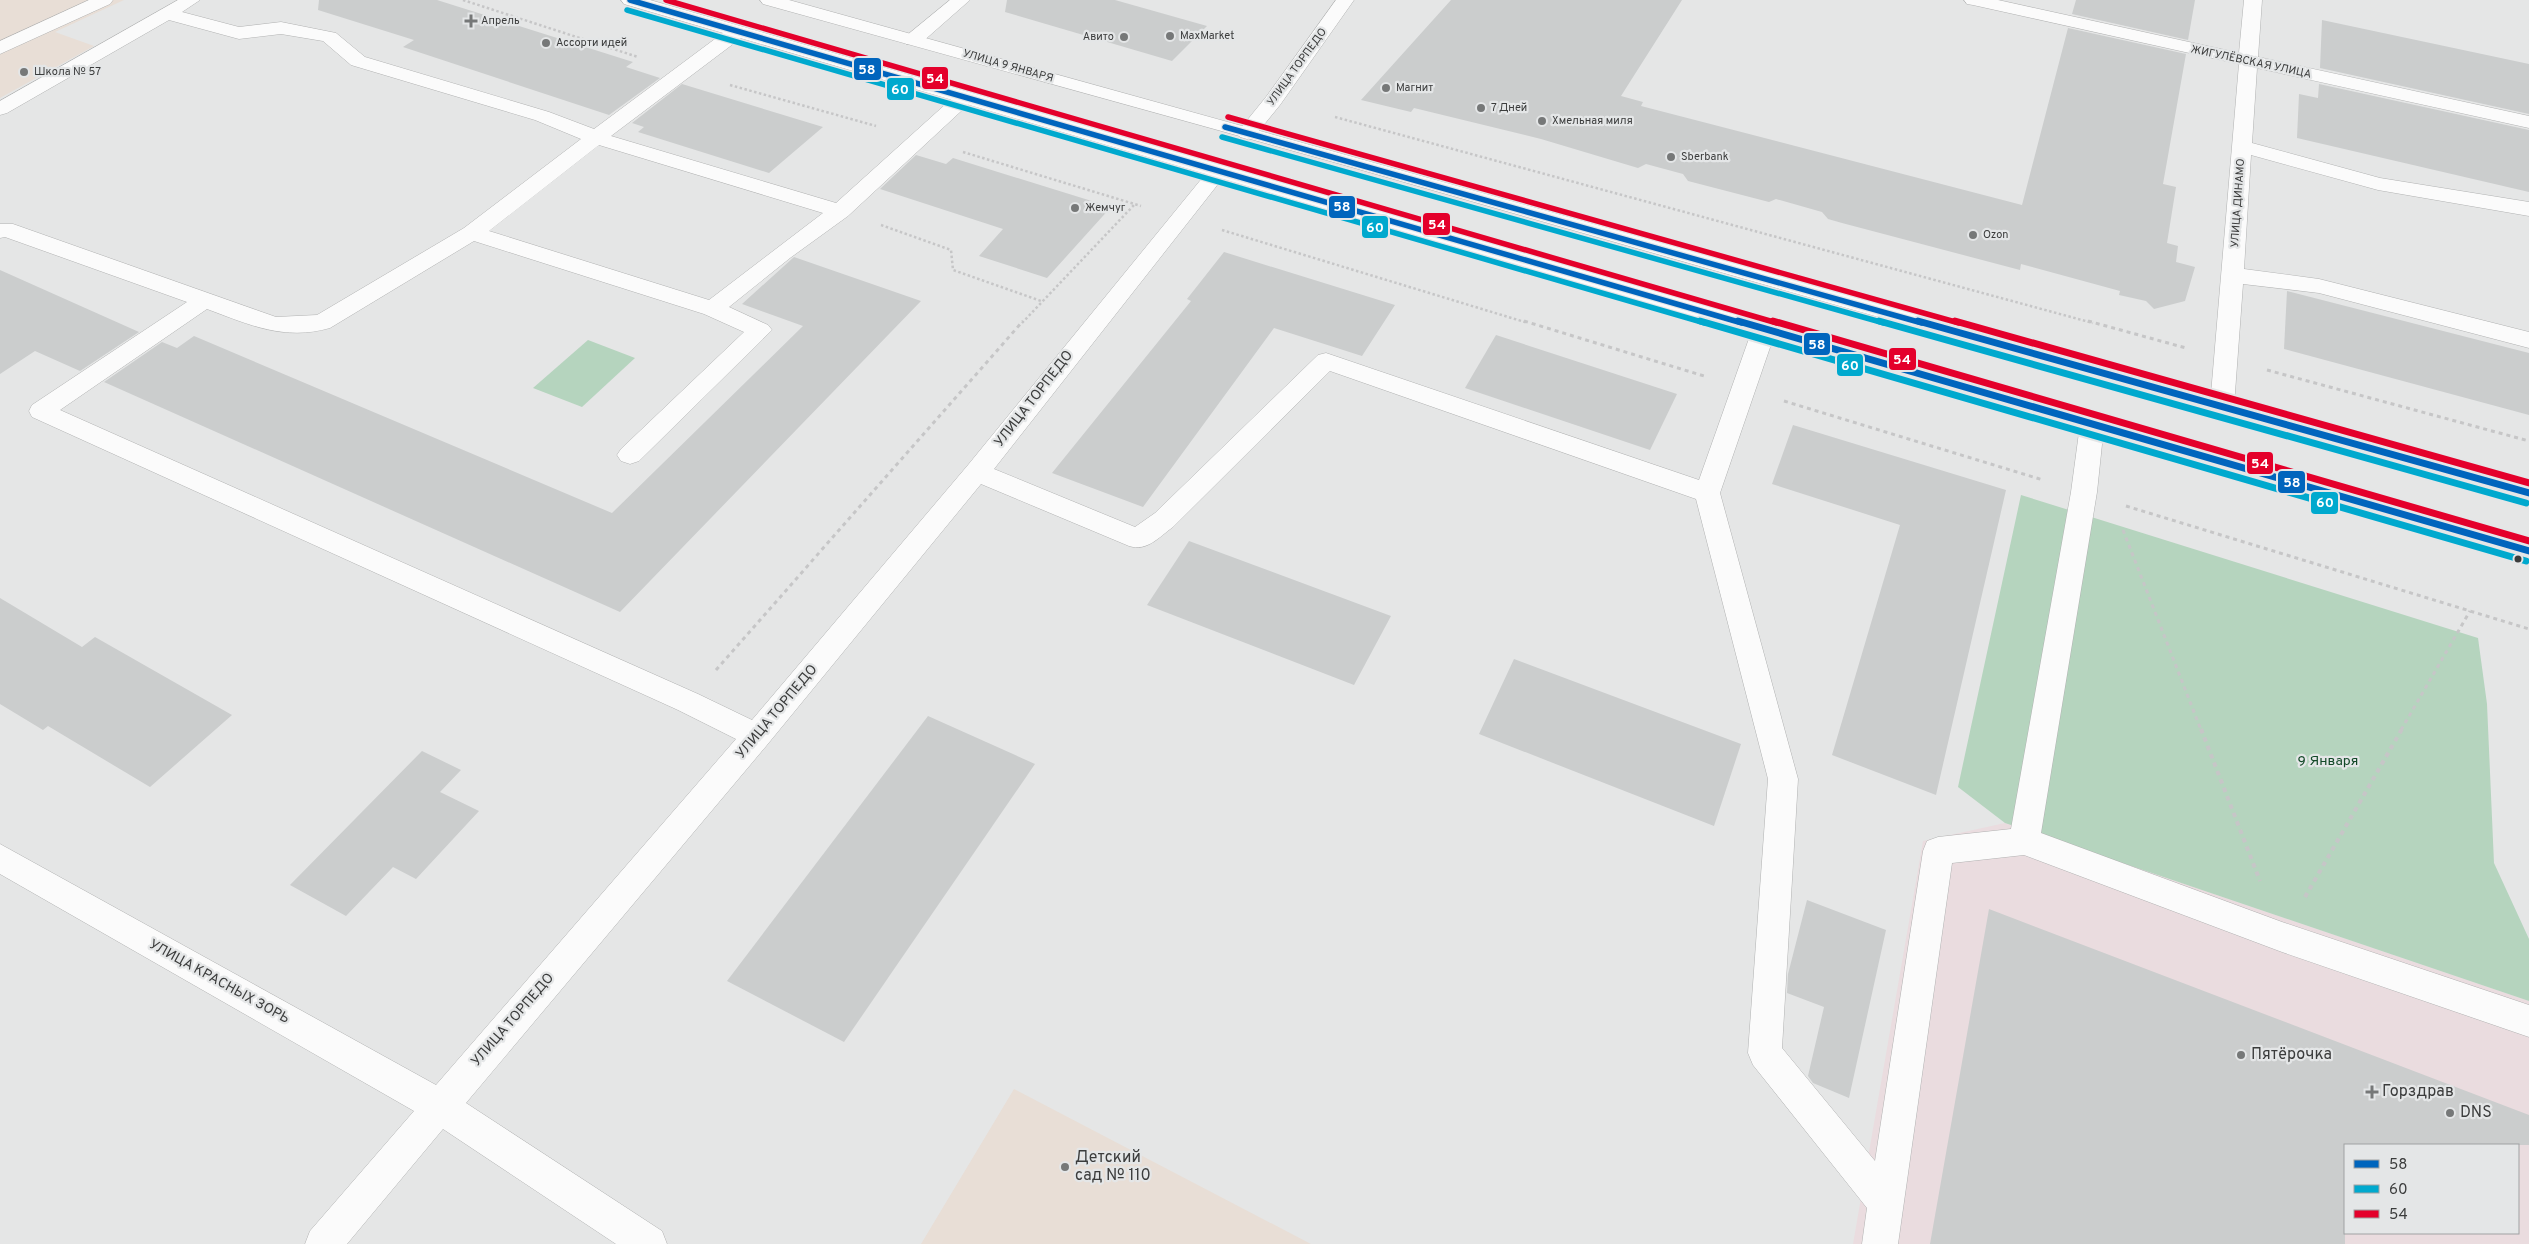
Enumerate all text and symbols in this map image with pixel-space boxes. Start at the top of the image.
place label: Апрель [481,14,520,28]
marker: Апрель [465,15,477,27]
street label: УЛИЦА ТОРПЕДО [1264,25,1330,109]
place label: MaxMarket [1180,29,1234,43]
place label: Авито [1083,30,1114,44]
marker: MaxMarket [1164,30,1176,42]
marker: Авито [1118,31,1130,43]
place label: Ассорти идей [556,36,627,50]
marker: Ассорти идей [540,37,552,49]
street label: ЖИГУЛЁВСКАЯ УЛИЦА [2189,41,2313,82]
street label: УЛИЦА 9 ЯНВАРЯ [961,46,1055,86]
line badge: 58 [853,57,882,81]
text: 58 [858,62,876,79]
place label: Школа № 57 [34,65,101,79]
marker: Школа № 57 [18,66,30,78]
line badge: 54 [921,66,949,90]
text: 54 [926,71,944,88]
line badge: 60 [886,77,915,101]
place label: Магнит [1396,81,1433,95]
text: 60 [891,82,909,99]
marker: Магнит [1380,82,1392,94]
place label: 7 Дней [1491,101,1527,115]
marker: 7 Дней [1475,102,1487,114]
place label: Хмельная миля [1552,114,1633,128]
marker: Хмельная миля [1536,115,1548,127]
place label: Sberbank [1681,150,1729,164]
marker: Sberbank [1665,151,1677,163]
street label: УЛИЦА ДИНАМО [2228,158,2248,248]
line badge: 58 [1328,195,1356,219]
text: 58 [1333,199,1351,216]
place label: Жемчуг [1085,201,1126,215]
marker: Жемчуг [1069,202,1081,214]
line badge: 54 [1422,212,1451,236]
line badge: 60 [1361,215,1389,239]
text: 54 [1428,217,1446,234]
text: 60 [1366,220,1384,237]
place label: Ozon [1983,228,2009,242]
marker: Ozon [1967,229,1979,241]
line badge: 58 [1803,332,1831,356]
text: 58 [1808,337,1826,354]
street label: УЛИЦА ТОРПЕДО [991,347,1077,451]
line badge: 54 [1888,347,1917,371]
text: 54 [1893,352,1911,369]
line badge: 60 [1836,353,1864,377]
text: 60 [1841,358,1859,375]
line badge: 54 [2246,451,2274,475]
text: 54 [2251,456,2269,473]
line badge: 58 [2277,470,2306,494]
text: 58 [2283,475,2301,492]
line badge: 60 [2310,491,2339,515]
text: 60 [2316,495,2334,512]
unlabelled marker [2513,554,2523,564]
street label: УЛИЦА ТОРПЕДО [733,661,821,763]
park label: 9 Января [2298,753,2358,770]
street label: УЛИЦА КРАСНЫХ ЗОРЬ [146,936,292,1028]
street label: УЛИЦА ТОРПЕДО [468,970,558,1070]
place label: Пятёрочка [2251,1045,2332,1065]
marker: Пятёрочка [2235,1049,2247,1061]
place label: Горздрав [2382,1082,2454,1102]
marker: Горздрав [2366,1086,2378,1098]
place label: DNS [2460,1103,2492,1123]
marker: DNS [2444,1107,2456,1119]
legend [2344,1144,2519,1234]
place label: Детский сад № 110 [1075,1148,1151,1186]
text: 58 [2389,1156,2407,1175]
marker: Детский сад № 110 [1059,1161,1071,1173]
text: 60 [2389,1181,2408,1200]
text: 54 [2389,1206,2408,1225]

